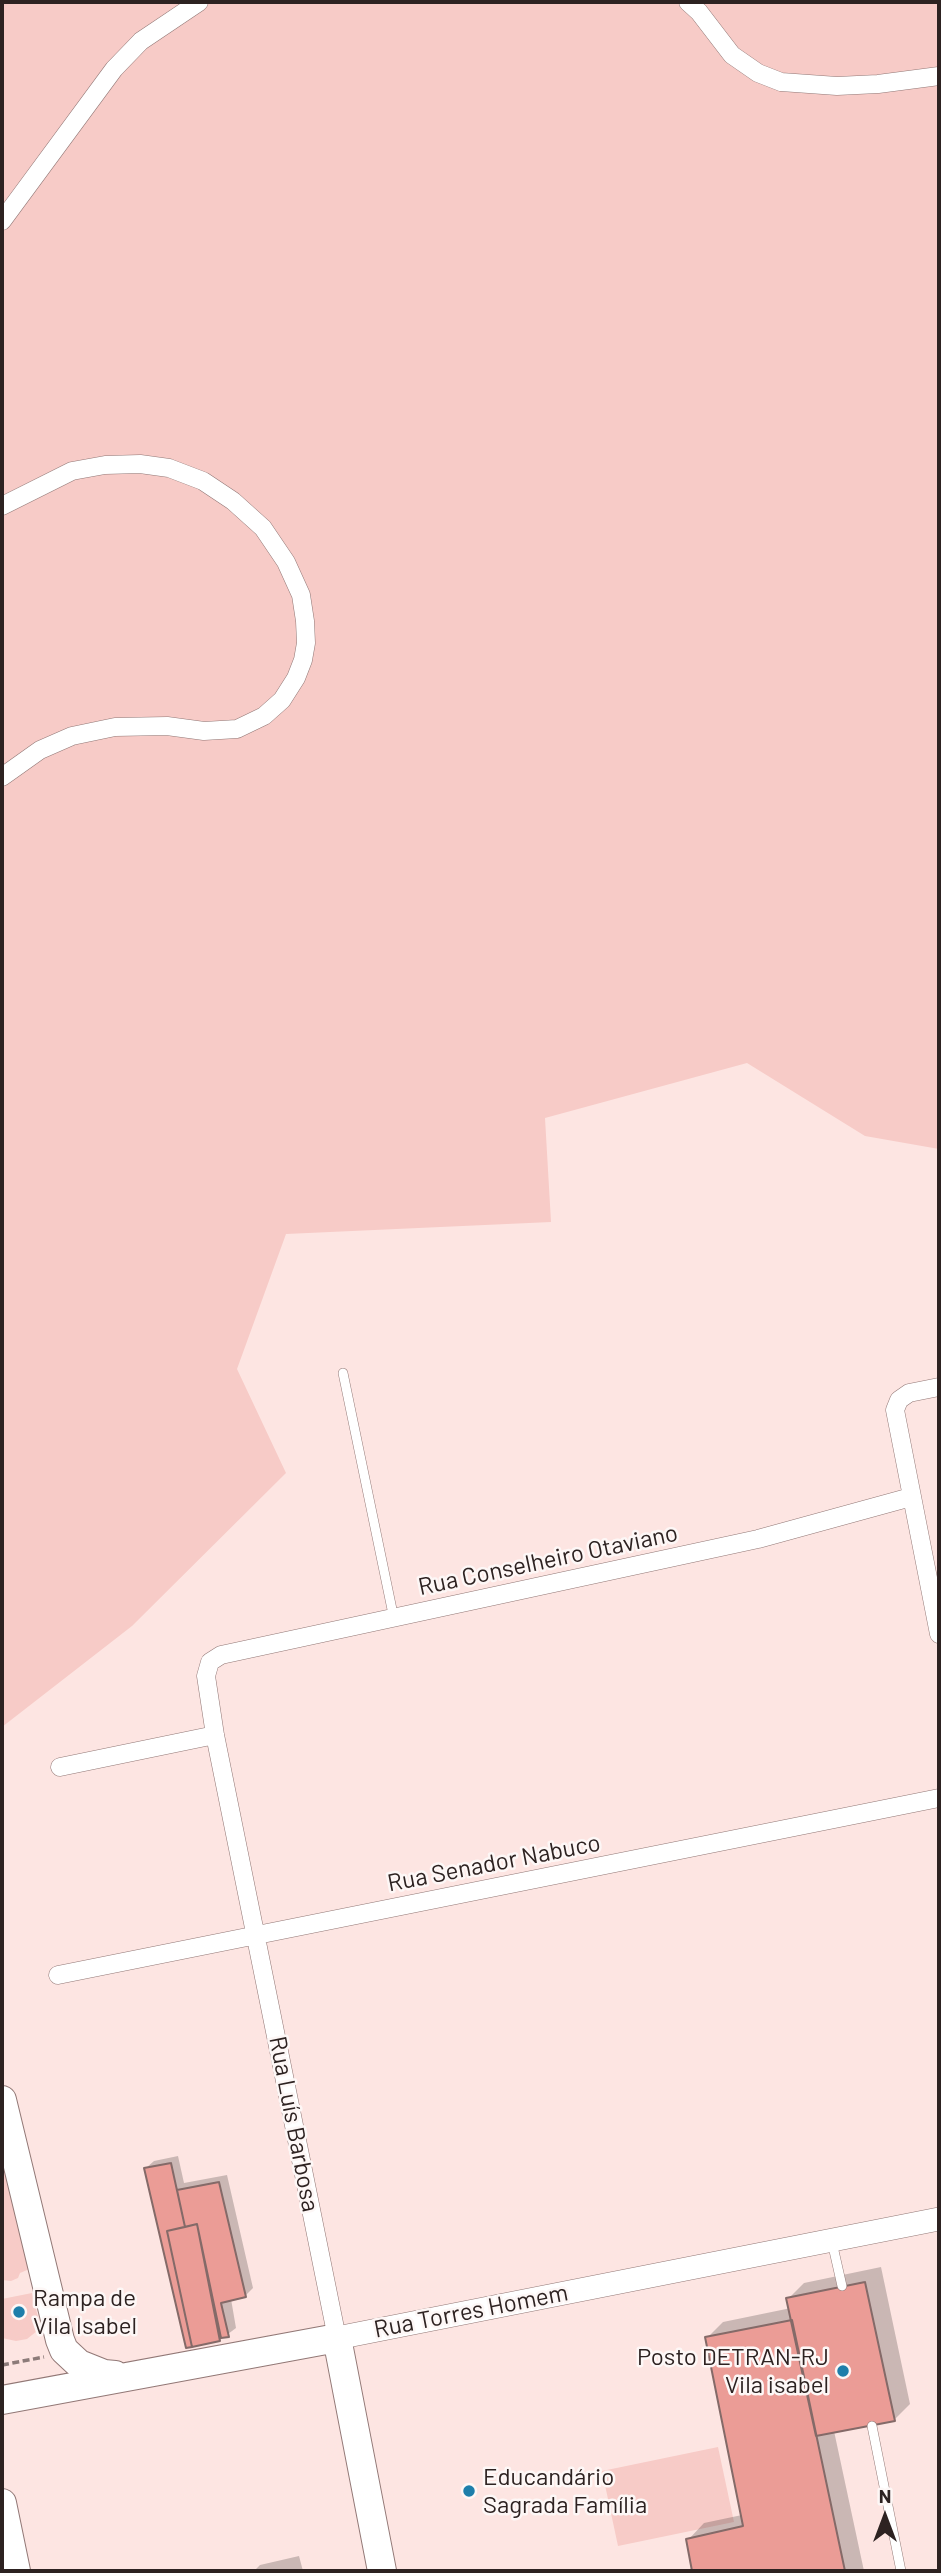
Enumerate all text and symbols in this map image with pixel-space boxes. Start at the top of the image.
street label: Rua Conselheiro Otaviano [416,1518,680,1602]
street label: Rua Senador Nabuco [385,1828,603,1898]
street label: Rua Luís Barbosa [263,2034,325,2214]
street label: Rua Torres Homem [372,2278,570,2344]
place label: Rampa de Vila Isabel [33,2284,137,2340]
marker: Rampa de Vila Isabel [11,2304,27,2320]
place label: Posto DETRAN-RJ Vila isabel [637,2343,829,2399]
marker: Posto DETRAN-RJ Vila isabel [835,2363,851,2379]
place label: Educandário Sagrada Família [483,2463,647,2519]
north arrow [850,2482,920,2552]
marker: Educandário Sagrada Família [461,2483,477,2499]
text: N [879,2484,891,2507]

